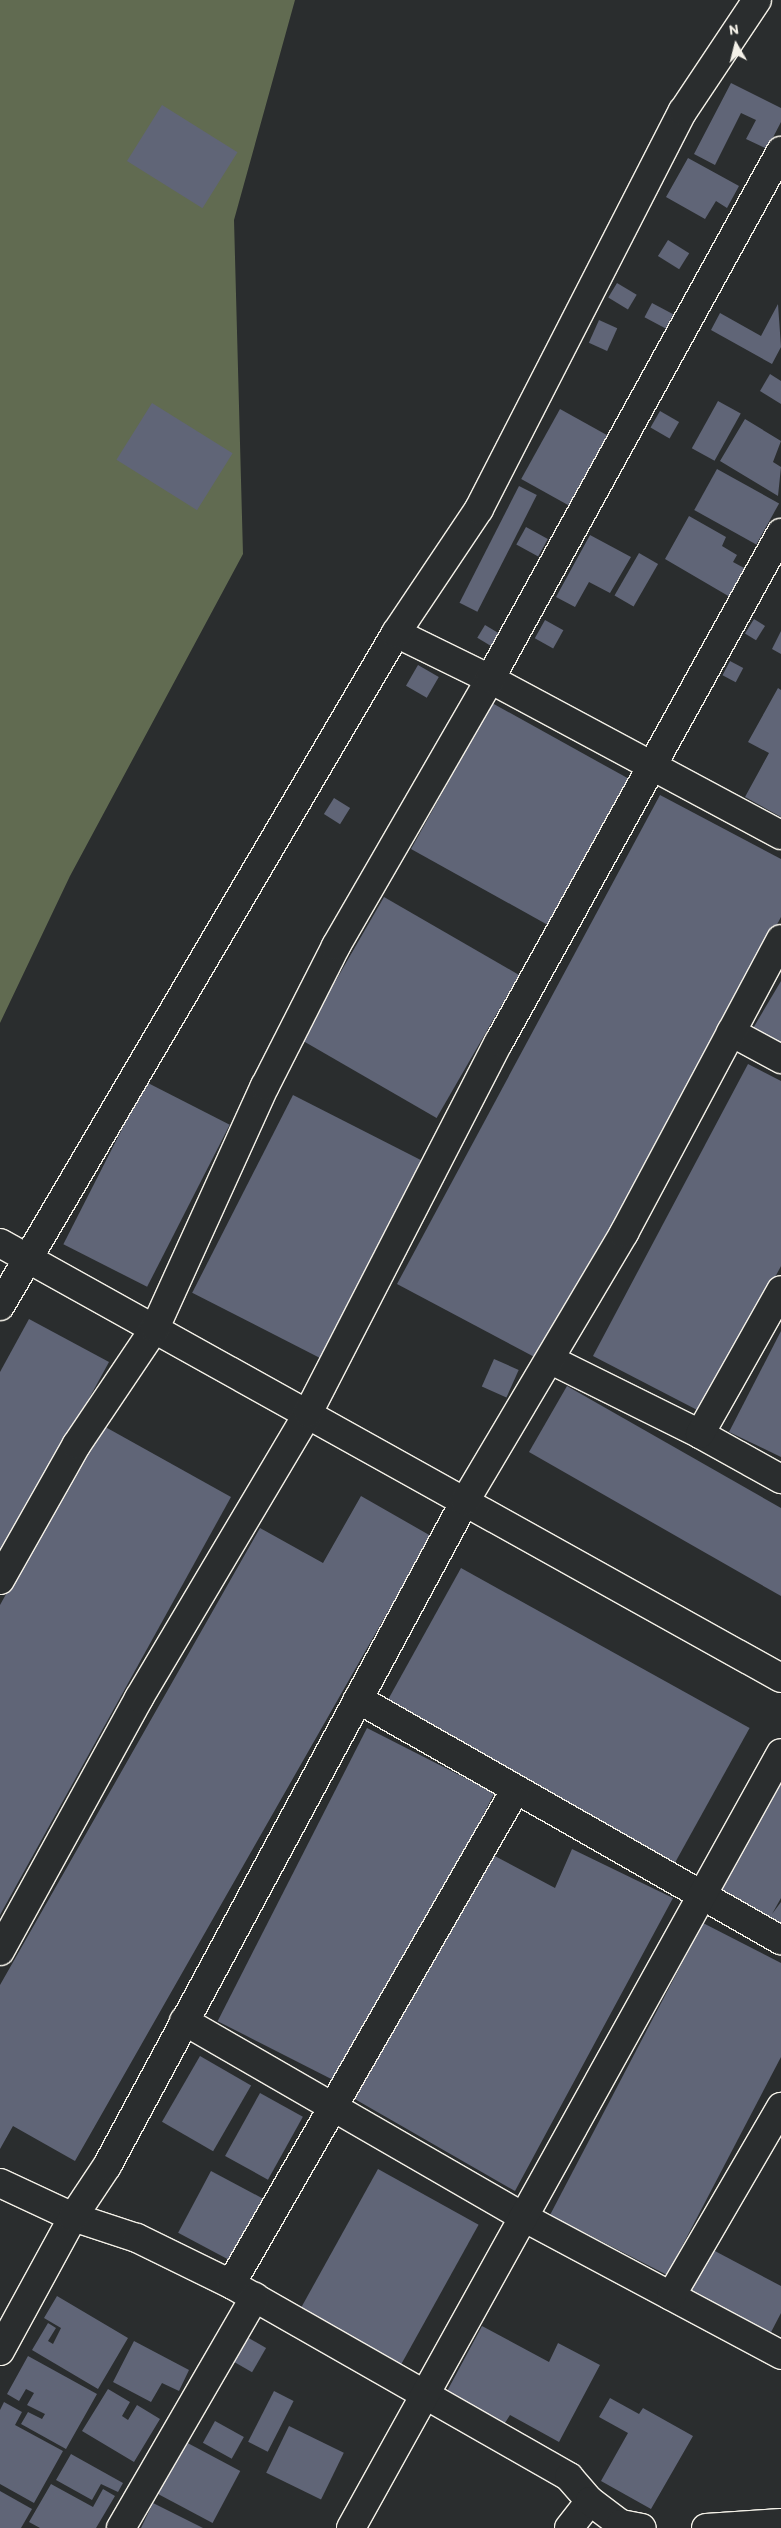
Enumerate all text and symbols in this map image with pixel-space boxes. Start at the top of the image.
north arrow [711,20,761,70]
text: N [728,21,740,39]

